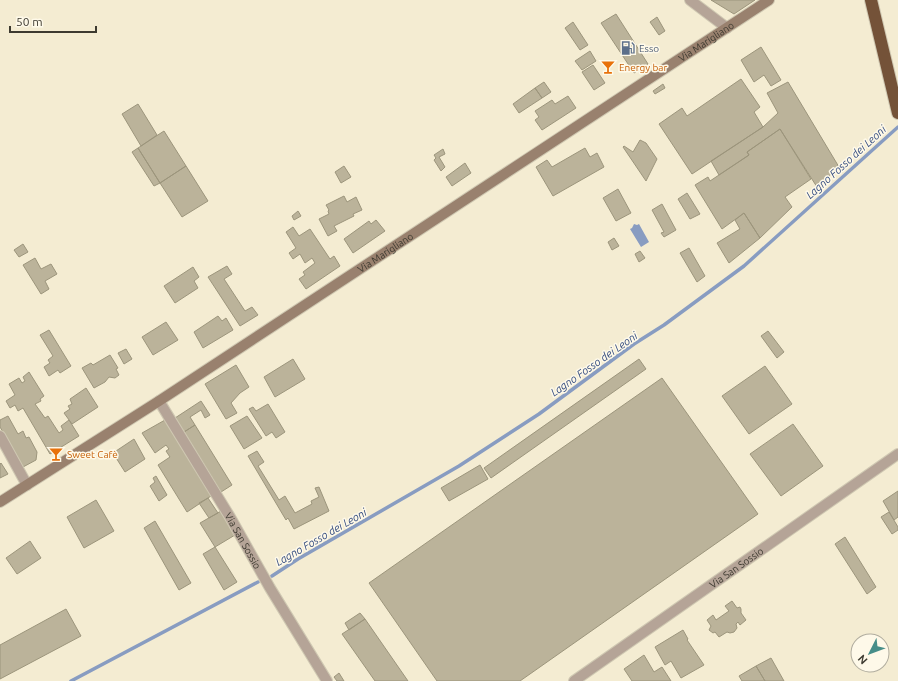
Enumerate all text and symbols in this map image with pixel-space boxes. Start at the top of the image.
scale bar [10,8,96,34]
text: 50 m [16,15,43,28]
street label: Via Marigliano [676,19,736,64]
fuel station icon: Esso [620,40,636,56]
place label: Esso [639,43,659,54]
bar icon: Energy bar [600,59,616,75]
place label: Energy bar [619,62,667,73]
water label: Lagno Fosso dei Leoni [804,122,889,201]
street label: Via Marigliano [355,230,415,275]
water label: Lagno Fosso dei Leoni [548,329,641,398]
bar icon: Sweet Cafè [48,446,64,462]
place label: Sweet Cafè [67,449,118,460]
water label: Lagno Fosso dei Leoni [273,505,370,568]
street label: Via San Sossio [223,510,264,571]
street label: Via San Sossio [707,545,765,590]
north arrow [850,633,890,673]
text: N [855,653,870,667]

